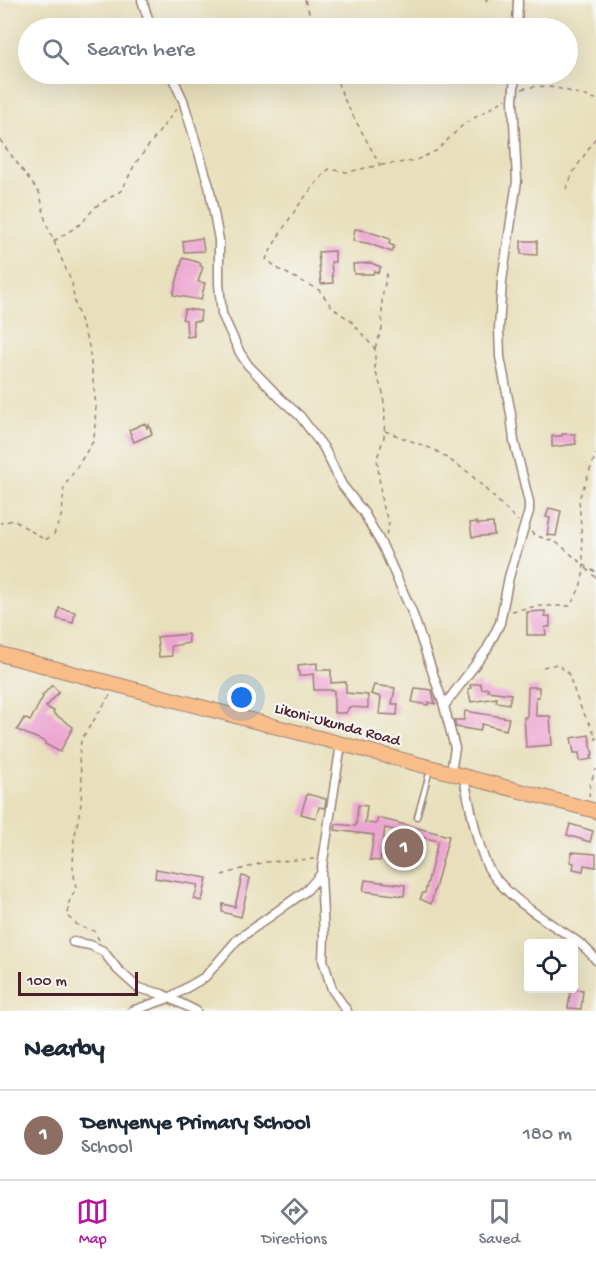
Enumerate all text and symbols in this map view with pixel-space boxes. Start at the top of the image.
search box [18,18,578,84]
icon: search [39,35,72,68]
text: Search here [87,38,195,64]
your location [227,683,256,712]
street label: Likoni-Ukunda Road [272,700,403,752]
pin: 1 [384,826,424,870]
map controls [524,939,578,993]
button: locate [524,939,578,993]
scale bar [18,969,138,996]
text: 100 m [27,973,67,992]
text: Nearby [24,1035,105,1066]
text: Denyenye Primary School [81,1111,311,1137]
text: 1 [39,1124,48,1147]
text: 180 m [523,1124,572,1147]
text: School [81,1137,133,1160]
tab: Map [76,1195,109,1250]
tab: Directions [261,1195,327,1250]
tab: Saved [479,1195,520,1250]

